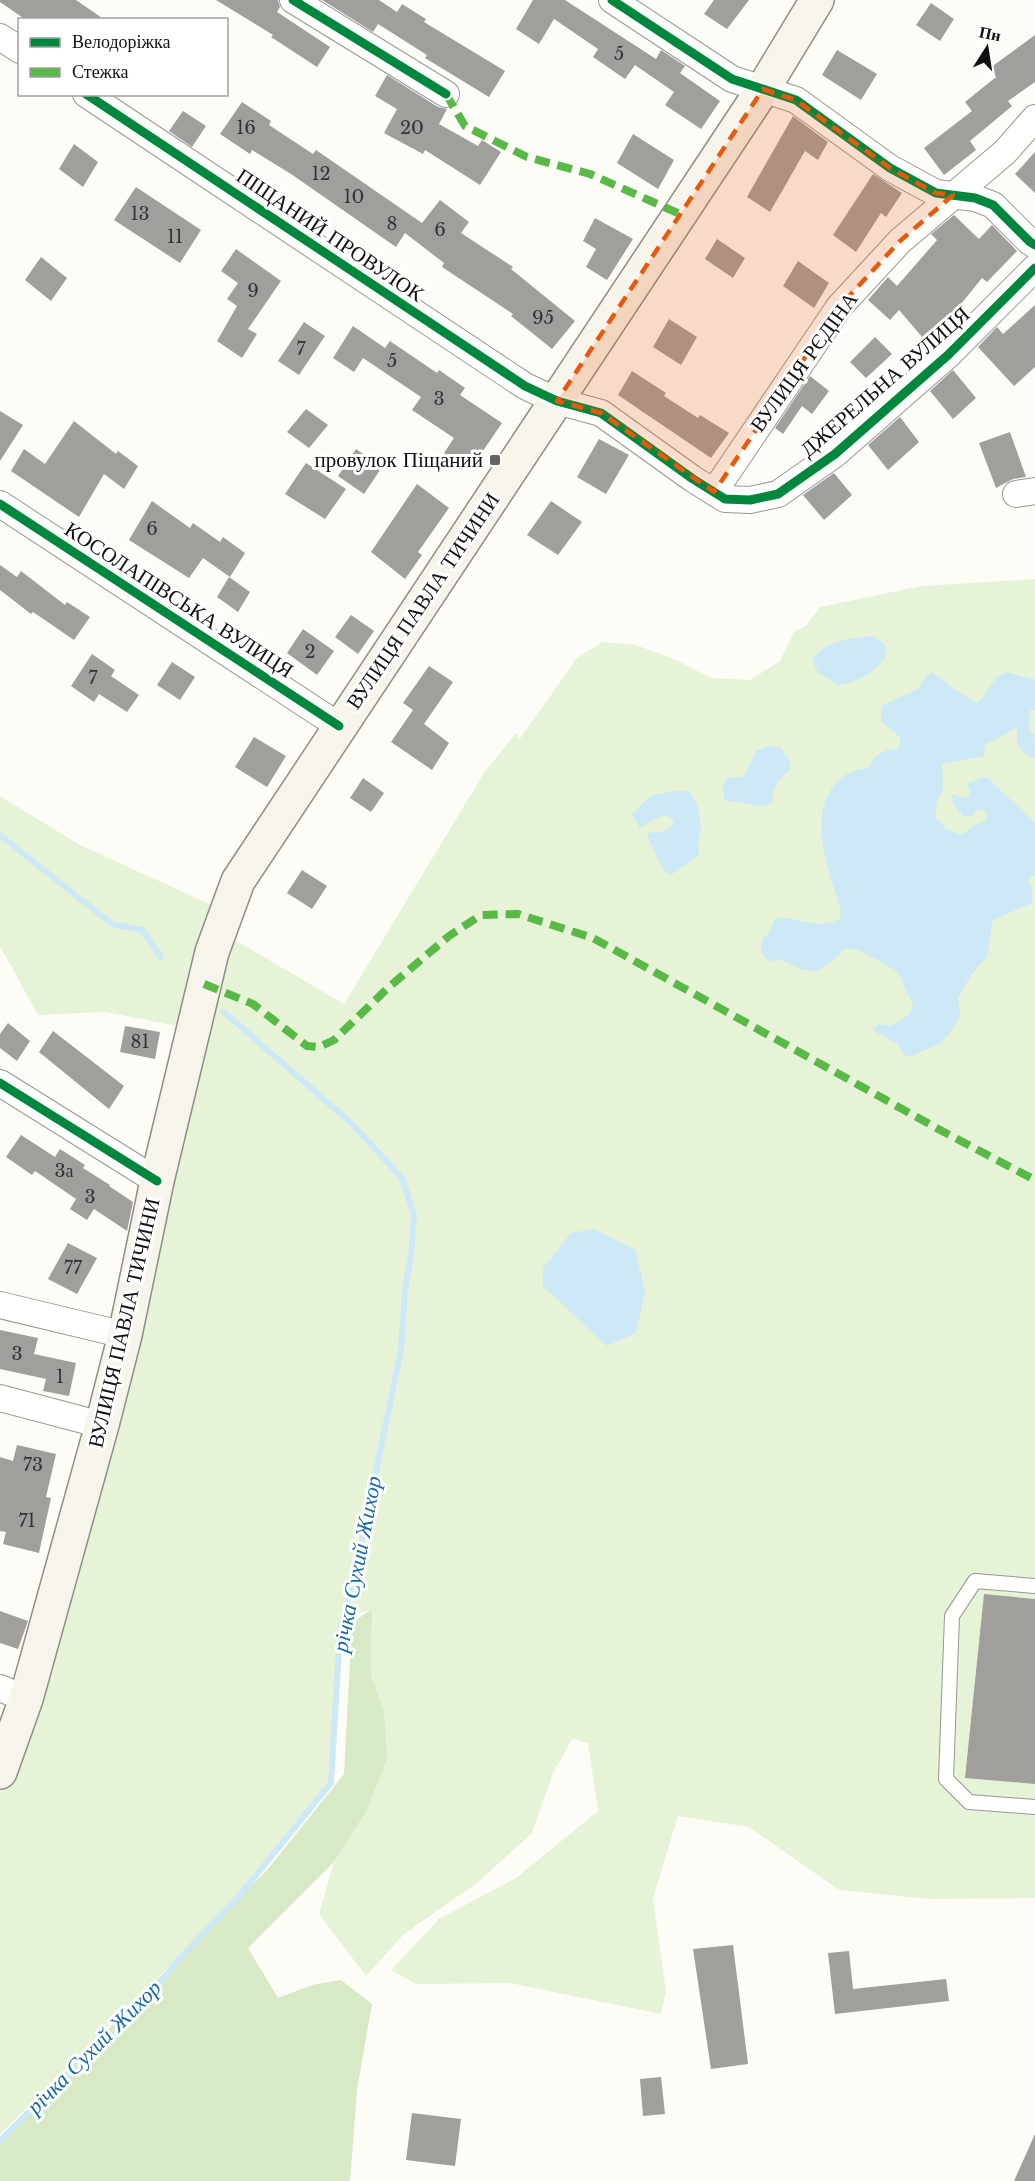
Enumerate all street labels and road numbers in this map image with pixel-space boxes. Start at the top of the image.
street label: ПІЩАНИЙ ПРОВУЛОК [231,163,429,308]
street label: ВУЛИЦЯ РЄДІНА [745,286,864,437]
street label: ДЖЕРЕЛЬНА ВУЛИЦЯ [795,301,975,463]
street label: ВУЛИЦЯ ПАВЛА ТИЧИНИ [341,488,505,714]
street label: КОСОЛАПІВСЬКА ВУЛИЦЯ [60,516,298,684]
street label: ВУЛИЦЯ ПАВЛА ТИЧИНИ [83,1196,165,1450]

